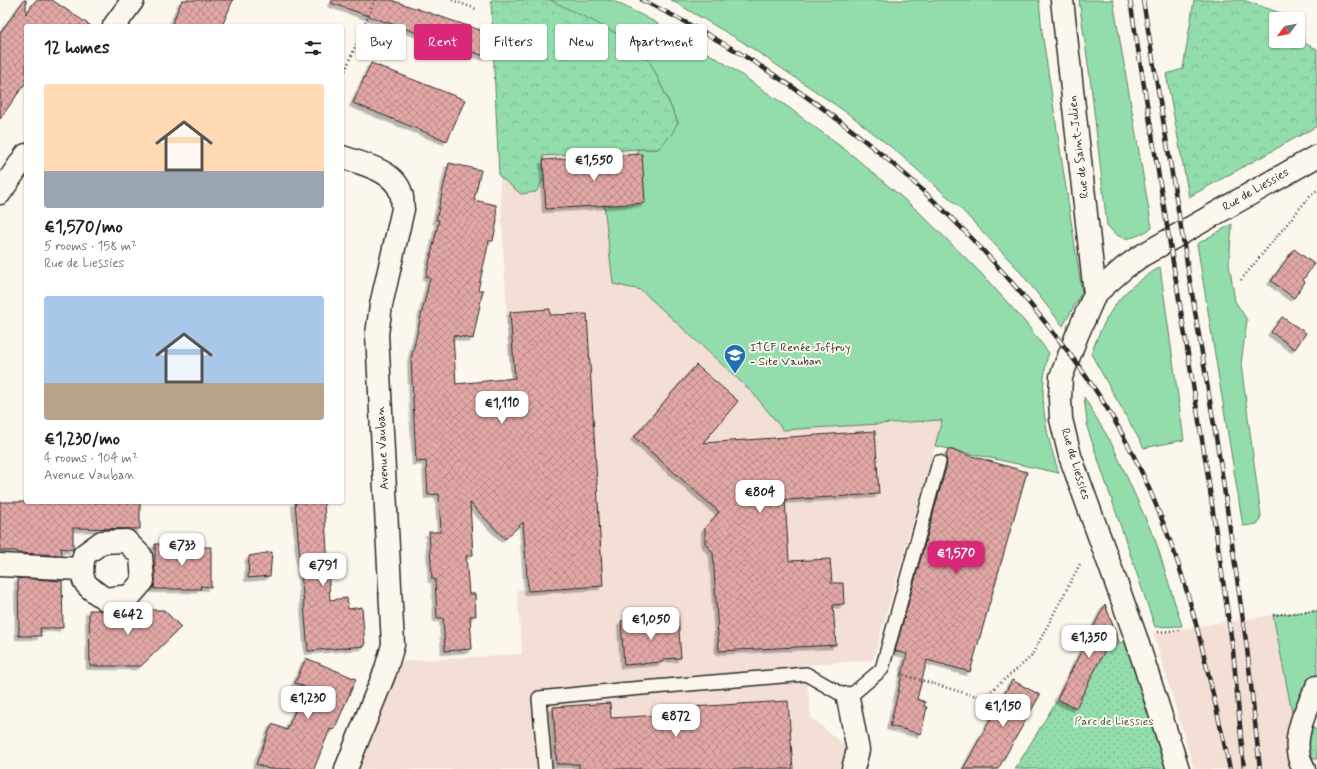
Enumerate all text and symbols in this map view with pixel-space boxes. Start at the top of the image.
north arrow [1269,12,1305,48]
map controls [1269,12,1305,48]
chip: Buy [356,24,406,60]
chip: Rent [414,24,472,60]
chip: Filters [480,24,547,60]
chip: New [555,24,608,60]
chip: Apartment [616,24,707,60]
text: 12 homes [44,37,110,59]
icon: filters [302,37,324,59]
street label: Rue de Saint-Julien [1065,95,1093,199]
icon: home [148,110,220,182]
pin: €1,550 [561,148,627,182]
text: €1,550 [575,152,613,169]
street label: Rue de Liessies [1220,165,1292,215]
text: €1,570/mo [44,216,123,238]
text: 5 rooms · 158 m² [44,238,137,255]
text: Rue de Liessies [44,255,124,272]
icon: home [148,322,220,394]
place label: ITCF Renée Joffroy - Site Vauban [750,340,851,370]
school or university icon: ITCF Renée Joffroy - Site Vauban [722,342,748,375]
pin: €1,110 [469,391,535,425]
text: €1,110 [484,395,520,412]
street label: Avenue Vauban [373,405,393,490]
street label: Rue de Liessies [1056,426,1094,502]
text: €1,230/mo [44,428,120,450]
text: 4 rooms · 104 m² [44,450,138,467]
text: Avenue Vauban [44,467,135,484]
pin: €804 [736,480,784,514]
text: €804 [745,484,775,501]
pin: €733 [158,533,206,567]
text: €733 [168,537,196,554]
pin: €1,570 [923,541,989,575]
text: €1,570 [937,545,975,562]
pin: €791 [299,553,347,587]
text: €791 [308,557,338,574]
pin: €642 [104,602,152,636]
text: €642 [113,606,143,623]
pin: €1,050 [618,607,684,641]
text: €1,050 [631,611,671,628]
pin: €1,350 [1056,625,1122,659]
text: €1,350 [1070,629,1108,646]
pin: €1,230 [275,686,341,720]
text: €1,230 [290,690,326,707]
pin: €1,150 [970,694,1036,728]
text: €1,150 [984,698,1022,715]
pin: €872 [652,704,700,738]
text: €872 [661,708,691,725]
park label: Parc de Liessies [1074,714,1154,730]

